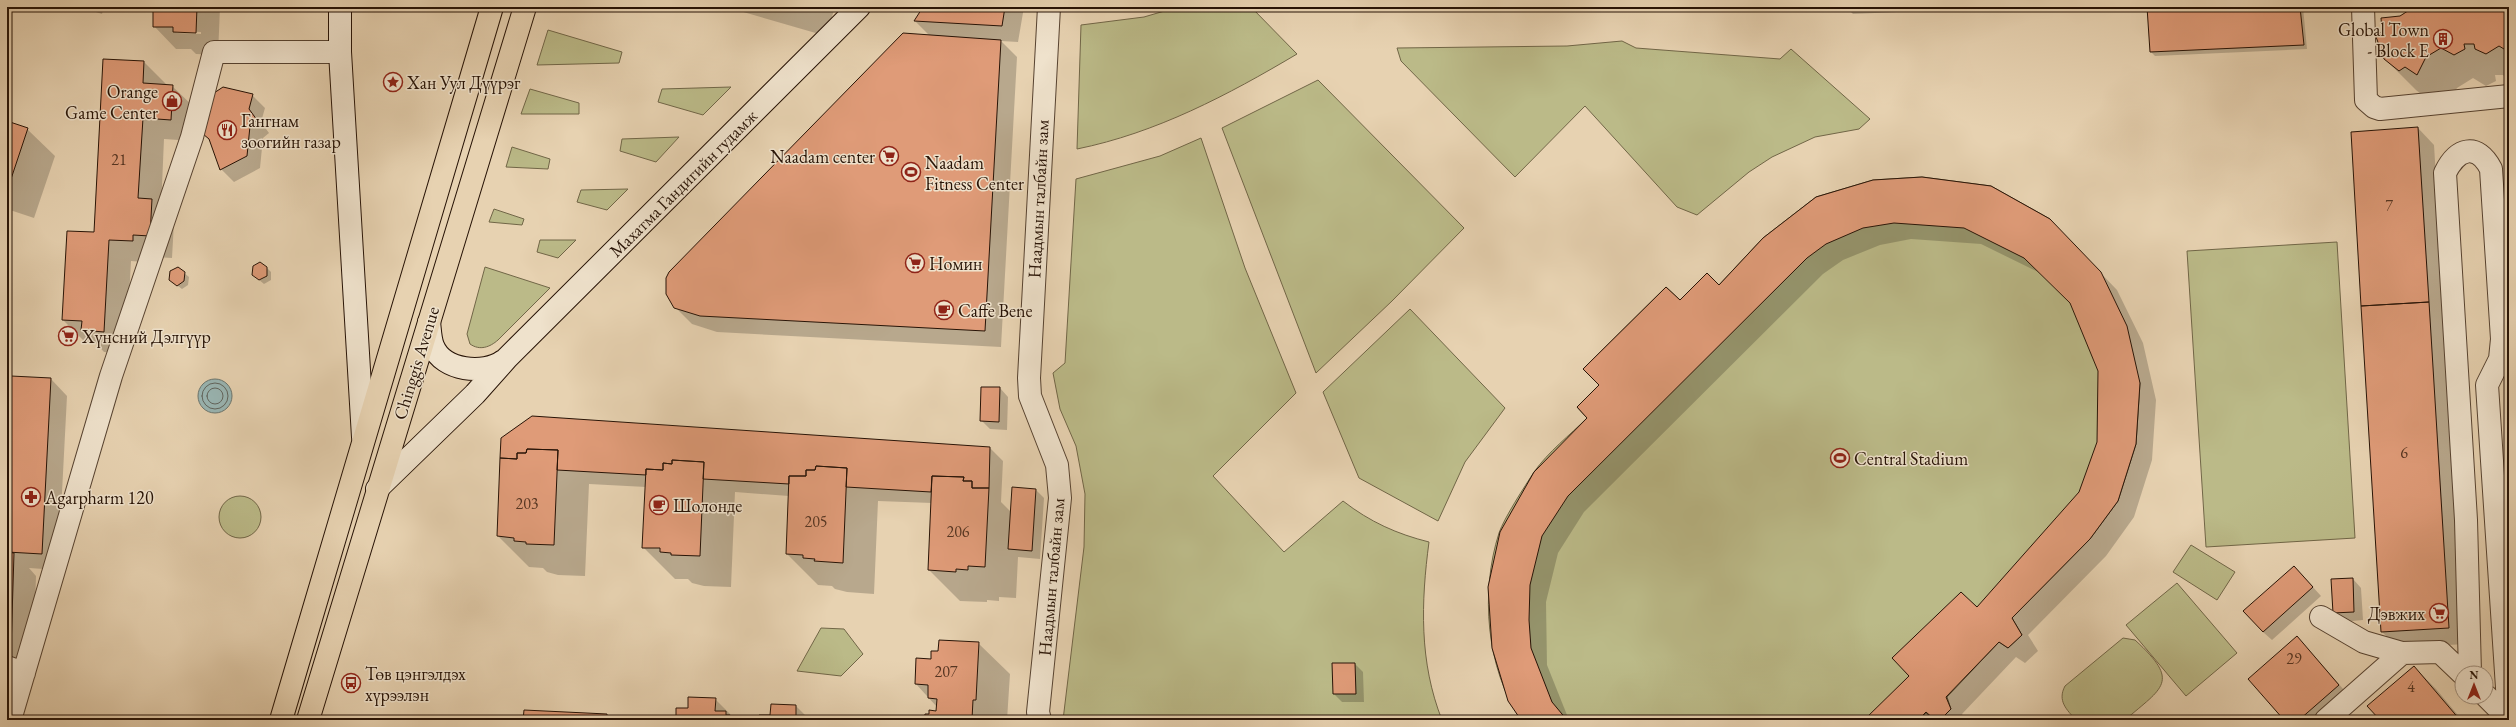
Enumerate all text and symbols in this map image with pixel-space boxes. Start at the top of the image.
place label: Global Town - Block E [2338,18,2429,62]
building icon: Global Town - Block E [2432,28,2454,50]
place icon: Хан Уул Дүүрэг [382,71,404,93]
place label: Хан Уул Дүүрэг [406,71,521,94]
place label: Orange Game Center [65,80,158,124]
shop icon: Orange Game Center [161,90,183,112]
street label: Махатма Гандигийн гудамж [604,104,762,262]
place label: Гангнам зоогийн газар [241,109,341,153]
street label: Наадмын талбайн зам [1022,118,1054,279]
restaurant icon: Гангнам зоогийн газар [216,119,238,141]
place label: Naadam center [770,145,875,168]
supermarket icon: Naadam center [878,145,900,167]
house number: 21 [111,149,127,170]
place label: Naadam Fitness Center [925,151,1024,195]
sports icon: Naadam Fitness Center [900,161,922,183]
house number: 7 [2385,195,2393,216]
supermarket icon: Номин [904,252,926,274]
place label: Номин [929,252,982,275]
cafe icon: Caffe Bene [933,299,955,321]
place label: Caffe Bene [958,299,1033,322]
street label: Chinggis Avenue [388,304,444,422]
supermarket icon: Хүнсний Дэлгүүр [57,325,79,347]
place label: Хүнсний Дэлгүүр [81,325,211,348]
house number: 6 [2400,442,2408,463]
sports icon: Central Stadium [1829,447,1851,469]
place label: Central Stadium [1854,447,1968,470]
pharmacy icon: Agarpharm 120 [20,486,42,508]
place label: Agarpharm 120 [44,486,154,509]
house number: 203 [515,493,539,514]
cafe icon: Шолонде [648,494,670,516]
place label: Шолонде [673,494,742,517]
street label: Наадмын талбайн зам [1033,496,1069,657]
house number: 205 [804,511,828,532]
house number: 206 [946,521,970,542]
place label: Дэвжих [2368,602,2425,625]
supermarket icon: Дэвжих [2428,602,2450,624]
house number: 29 [2286,648,2302,669]
house number: 207 [934,661,958,682]
place label: Төв цэнгэлдэх хүрээлэн [365,662,466,706]
north arrow [2454,665,2494,705]
text: N [2470,668,2479,682]
bus stop icon: Төв цэнгэлдэх хүрээлэн [340,672,362,694]
house number: 4 [2407,676,2415,697]

